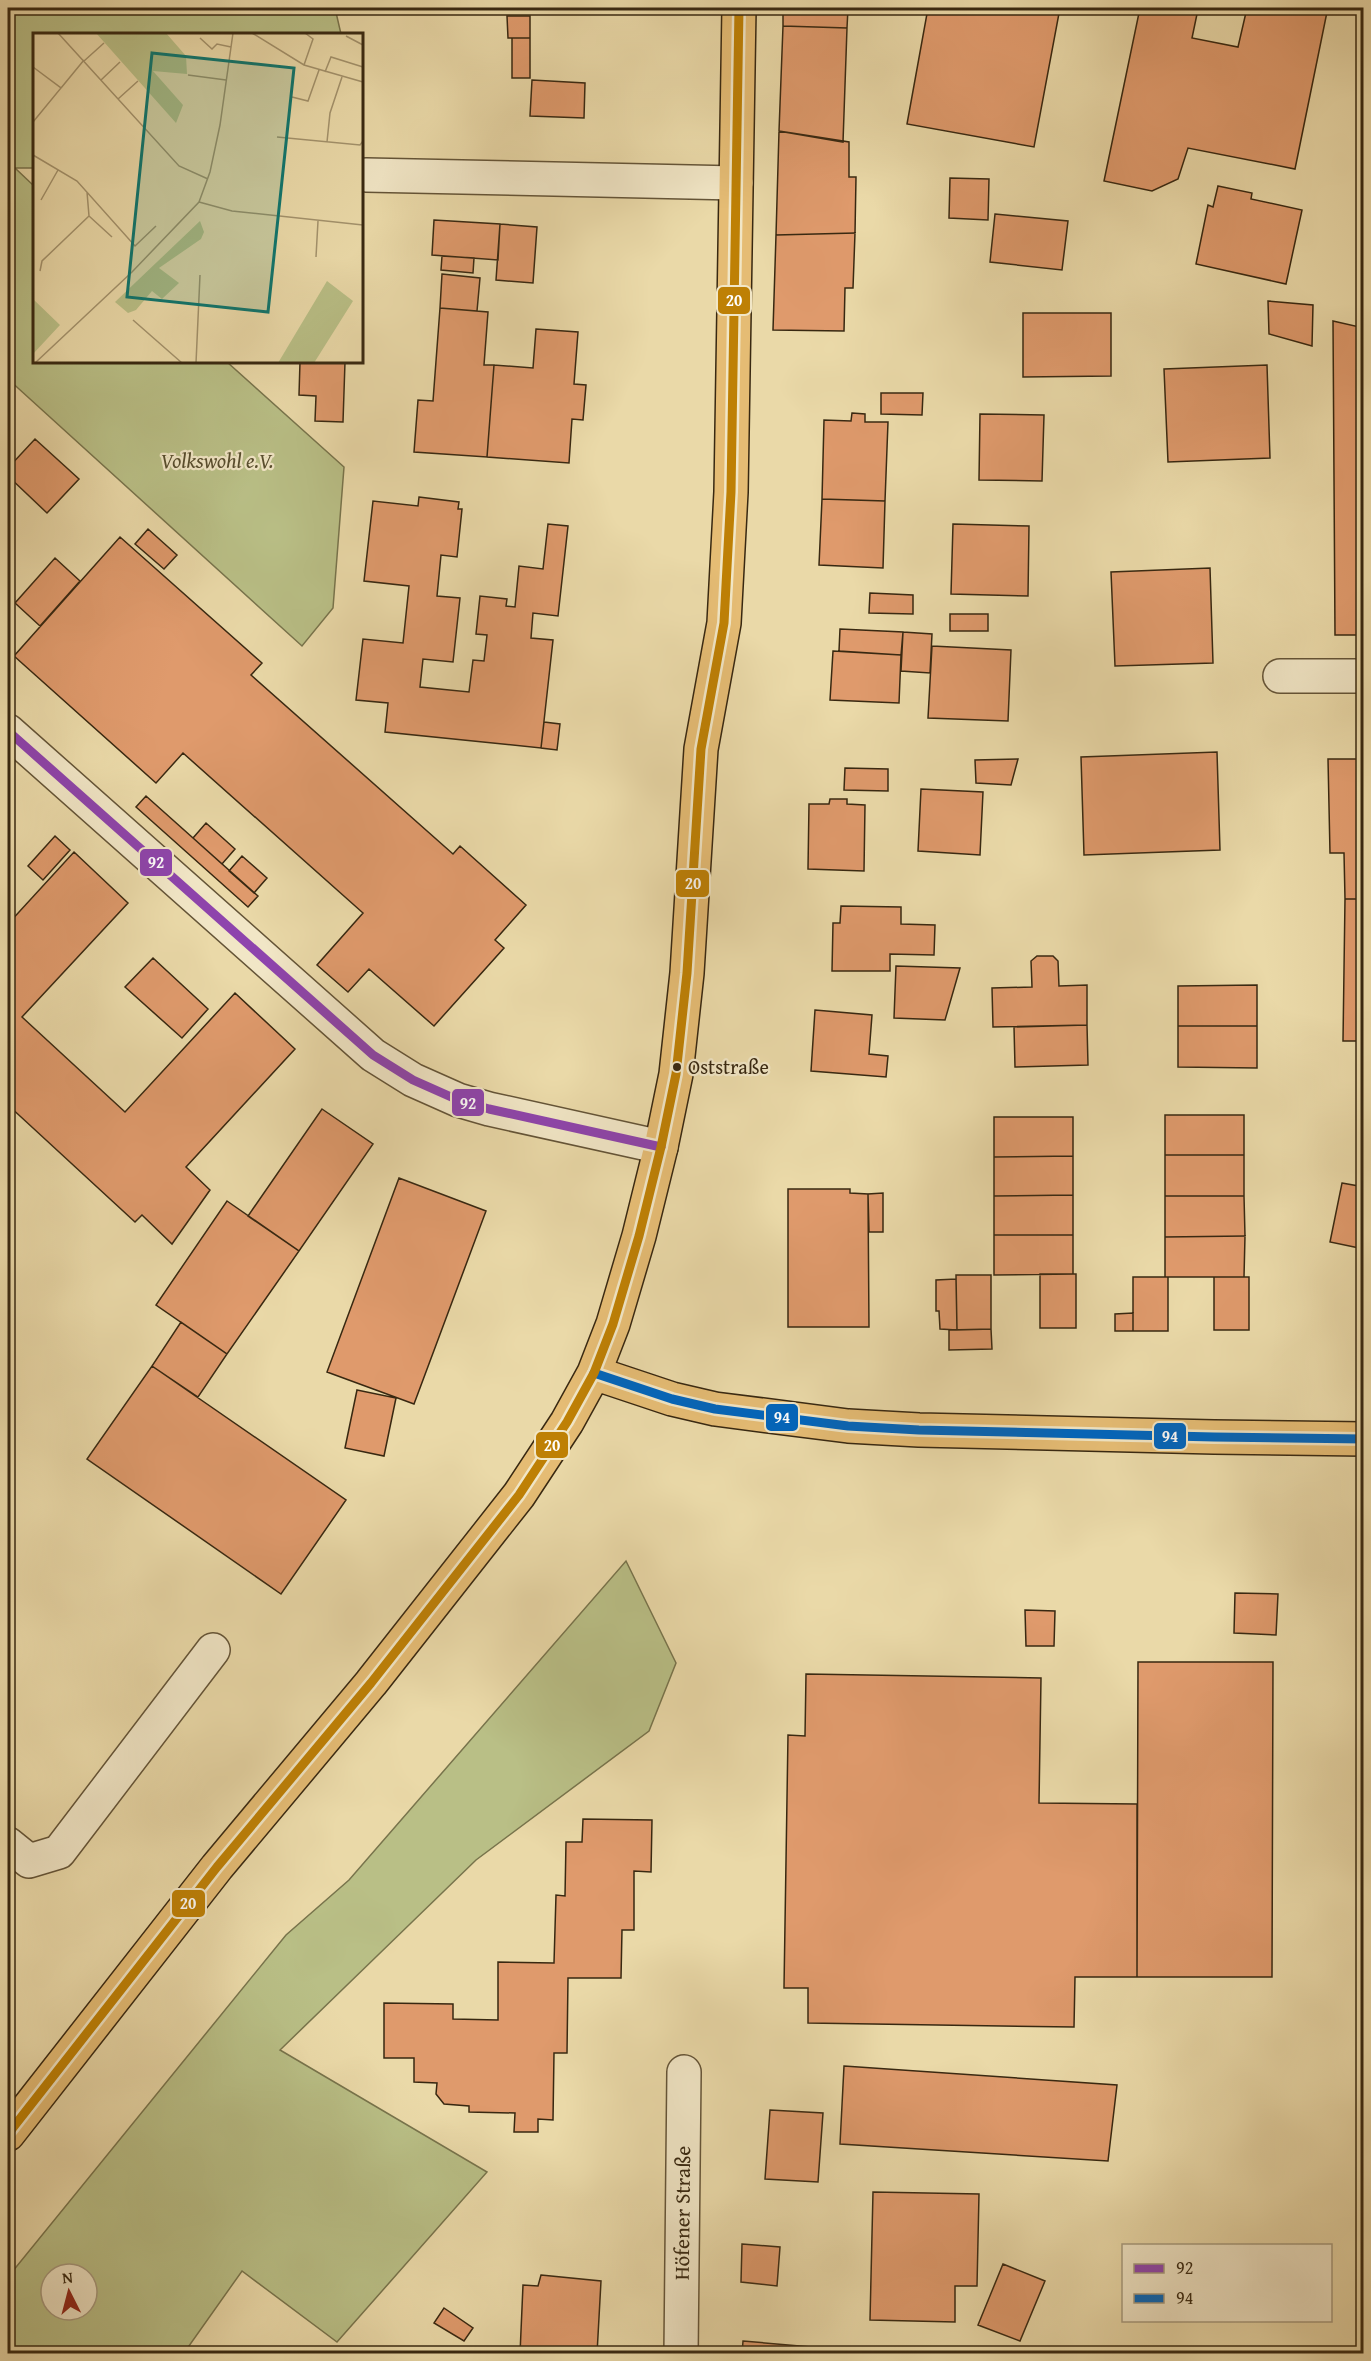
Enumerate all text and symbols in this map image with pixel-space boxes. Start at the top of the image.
inset map [33,33,363,363]
line badge: 20 [717,286,751,315]
text: 20 [726,288,742,312]
park label: Volkswohl e.V. [161,445,273,476]
line badge: 92 [139,848,173,877]
text: 92 [148,850,164,874]
line badge: 20 [675,869,710,898]
text: 20 [685,871,701,895]
place label: Oststraße [688,1052,769,1081]
marker: Oststraße [671,1061,683,1073]
line badge: 92 [451,1088,485,1117]
text: 92 [460,1091,476,1115]
line badge: 94 [765,1403,799,1432]
text: 94 [774,1405,790,1429]
line badge: 94 [1153,1422,1187,1450]
text: 94 [1162,1424,1178,1448]
line badge: 20 [535,1431,569,1459]
text: 20 [544,1433,560,1457]
line badge: 20 [171,1889,206,1918]
text: 20 [180,1891,196,1915]
street label: Höfener Straße [666,2145,698,2280]
legend [1122,2244,1332,2322]
text: 92 [1176,2254,1193,2281]
north arrow [39,2262,99,2322]
text: N [61,2265,74,2290]
text: 94 [1176,2284,1193,2311]

